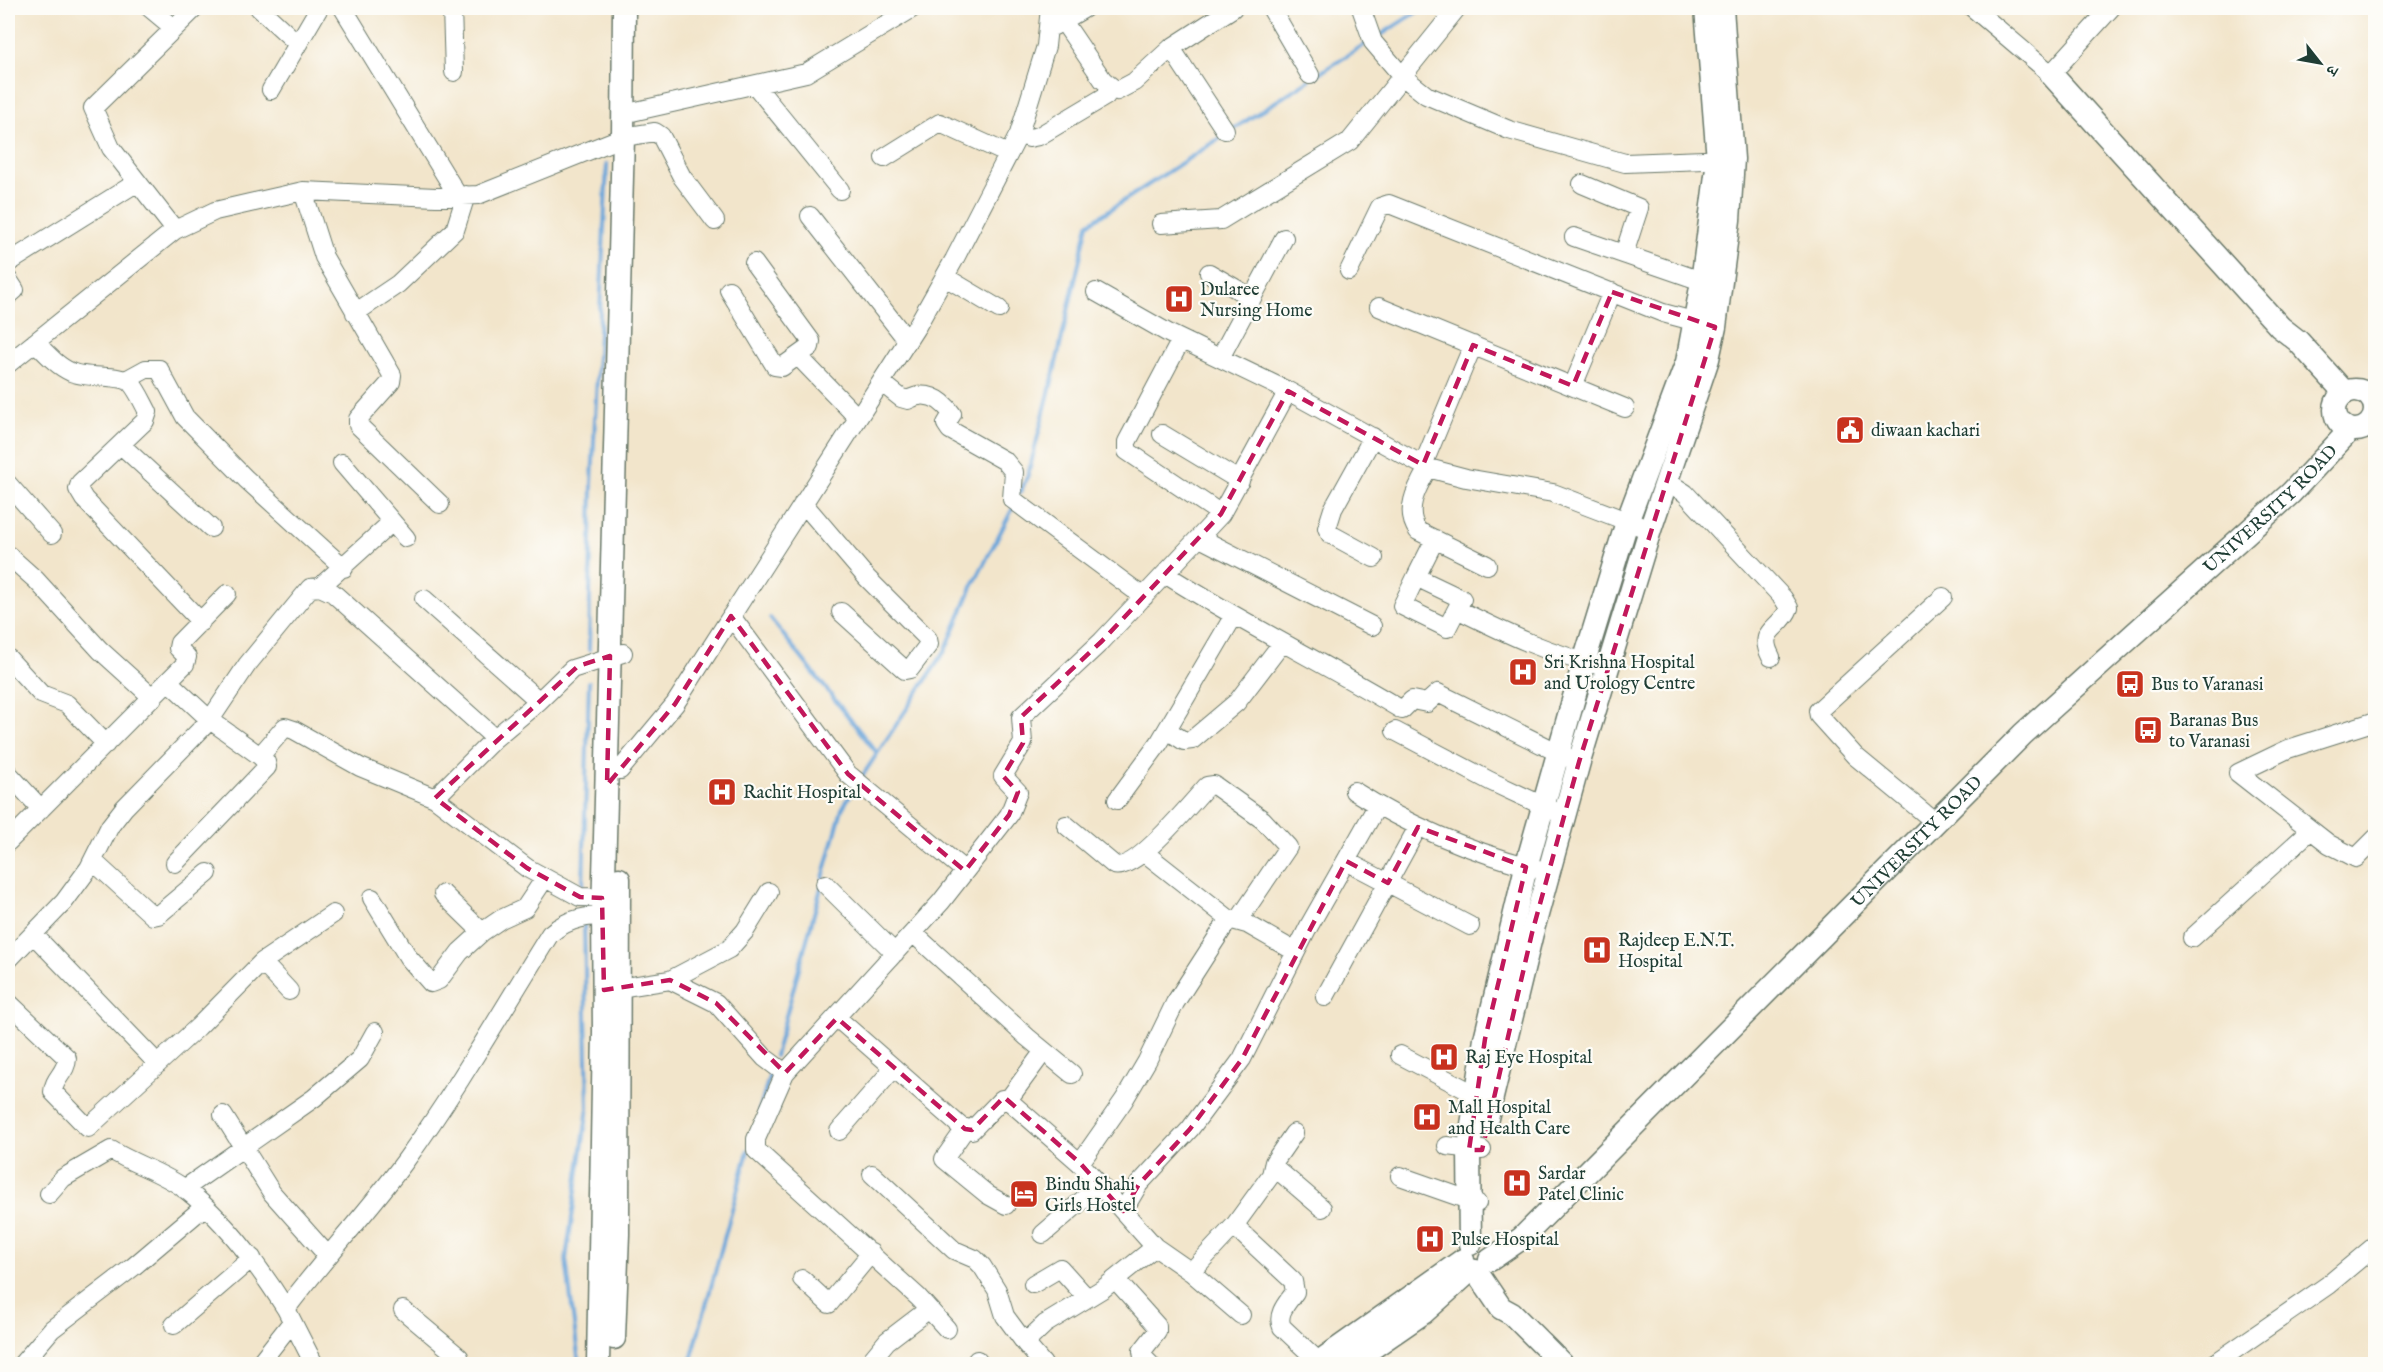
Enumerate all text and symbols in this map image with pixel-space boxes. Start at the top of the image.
north arrow [2290,33,2350,93]
text: उ [2320,60,2342,80]
place label: Dularee Nursing Home [1200,279,1312,323]
hospital icon: Dularee Nursing Home [1163,283,1195,315]
public building icon: diwaan kachari [1834,414,1866,446]
place label: diwaan kachari [1871,420,1980,443]
street label: UNIVERSITY ROAD [2199,440,2343,579]
place label: Sri Krishna Hospital and Urology Centre [1544,652,1695,696]
hospital icon: Sri Krishna Hospital and Urology Centre [1507,656,1539,688]
bus stop icon: Bus to Varanasi [2114,668,2146,700]
place label: Bus to Varanasi [2151,674,2264,697]
place label: Baranas Bus to Varanasi [2169,710,2258,754]
bus stop icon: Baranas Bus to Varanasi [2132,714,2164,746]
street label: UNIVERSITY ROAD [1847,772,1988,913]
hospital icon: Rachit Hospital [706,776,738,808]
place label: Rachit Hospital [743,782,861,805]
place label: Rajdeep E.N.T. Hospital [1618,930,1734,974]
hospital icon: Rajdeep E.N.T. Hospital [1581,934,1613,966]
hospital icon: Raj Eye Hospital [1428,1041,1460,1073]
place label: Raj Eye Hospital [1465,1047,1592,1070]
place label: Mall Hospital and Health Care [1448,1097,1570,1141]
hospital icon: Mall Hospital and Health Care [1411,1101,1443,1133]
place label: Sardar Patel Clinic [1538,1163,1624,1207]
hospital icon: Sardar Patel Clinic [1501,1167,1533,1199]
place label: Bindu Shahi Girls Hostel [1045,1174,1137,1218]
hotel icon: Bindu Shahi Girls Hostel [1008,1178,1040,1210]
hospital icon: Pulse Hospital [1414,1223,1446,1255]
place label: Pulse Hospital [1451,1229,1559,1252]

